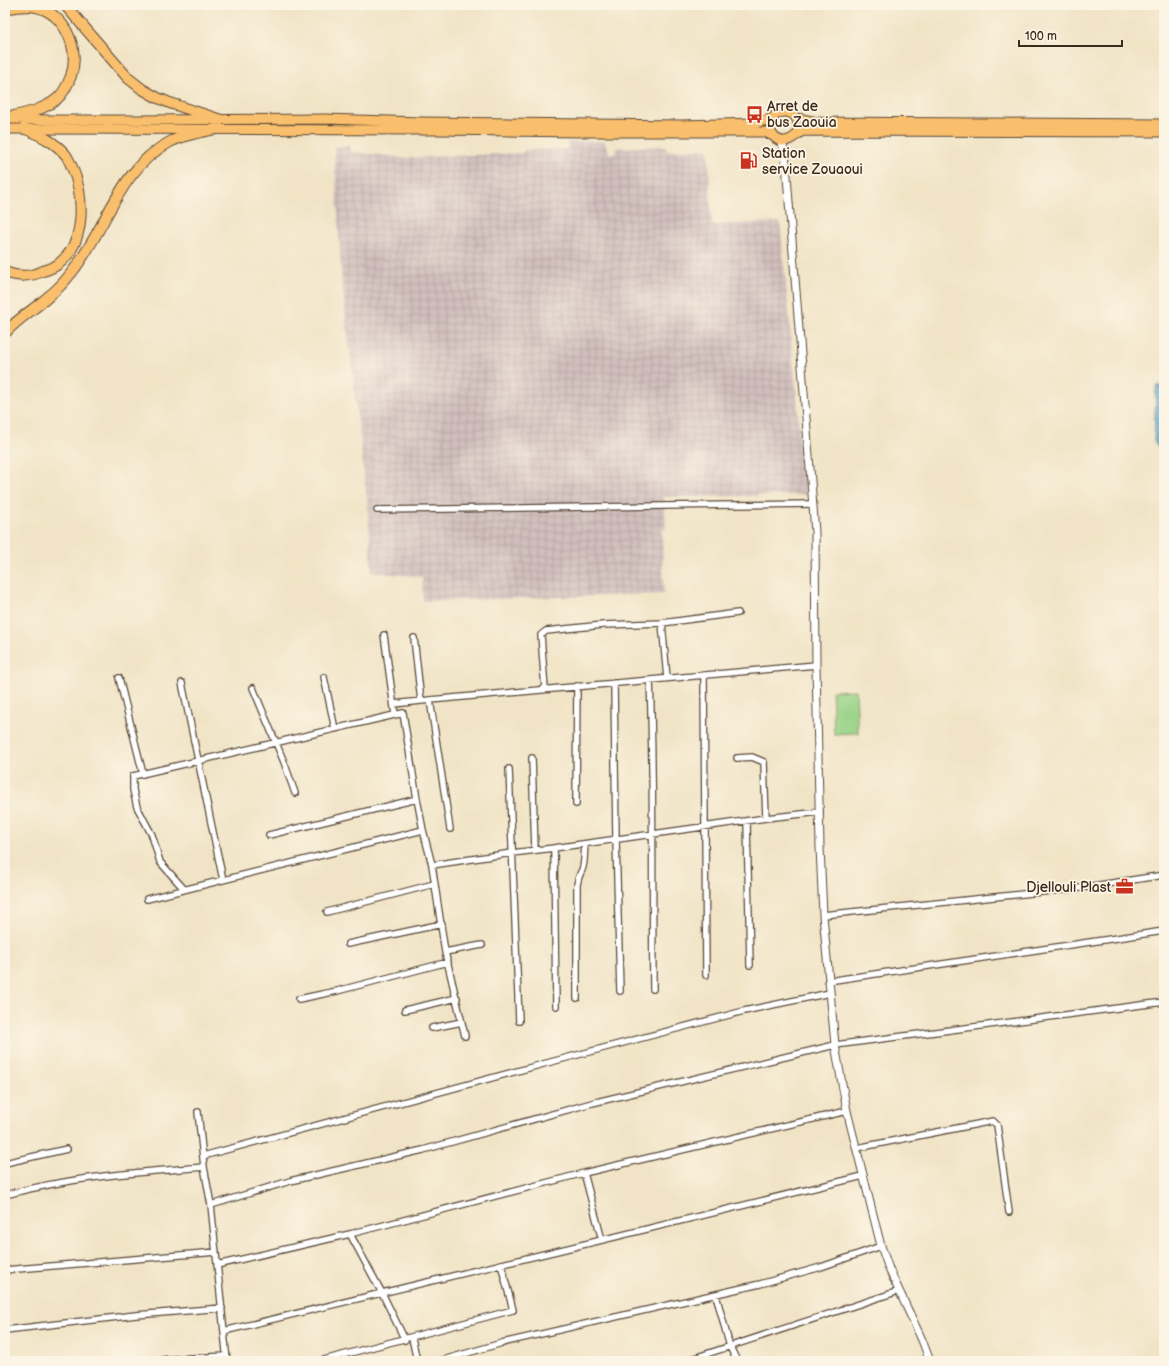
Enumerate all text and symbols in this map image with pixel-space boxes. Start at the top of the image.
scale bar [1019,22,1122,48]
text: 100 m [1025,29,1057,44]
place label: Arret de bus Zaouia [767,98,837,131]
bus stop icon: Arret de bus Zaouia [744,104,764,124]
place label: Station service Zouaoui [762,145,863,178]
fuel station icon: Station service Zouaoui [739,151,759,171]
office icon: Djellouli Plast [1114,877,1134,897]
place label: Djellouli Plast [1026,879,1112,896]

